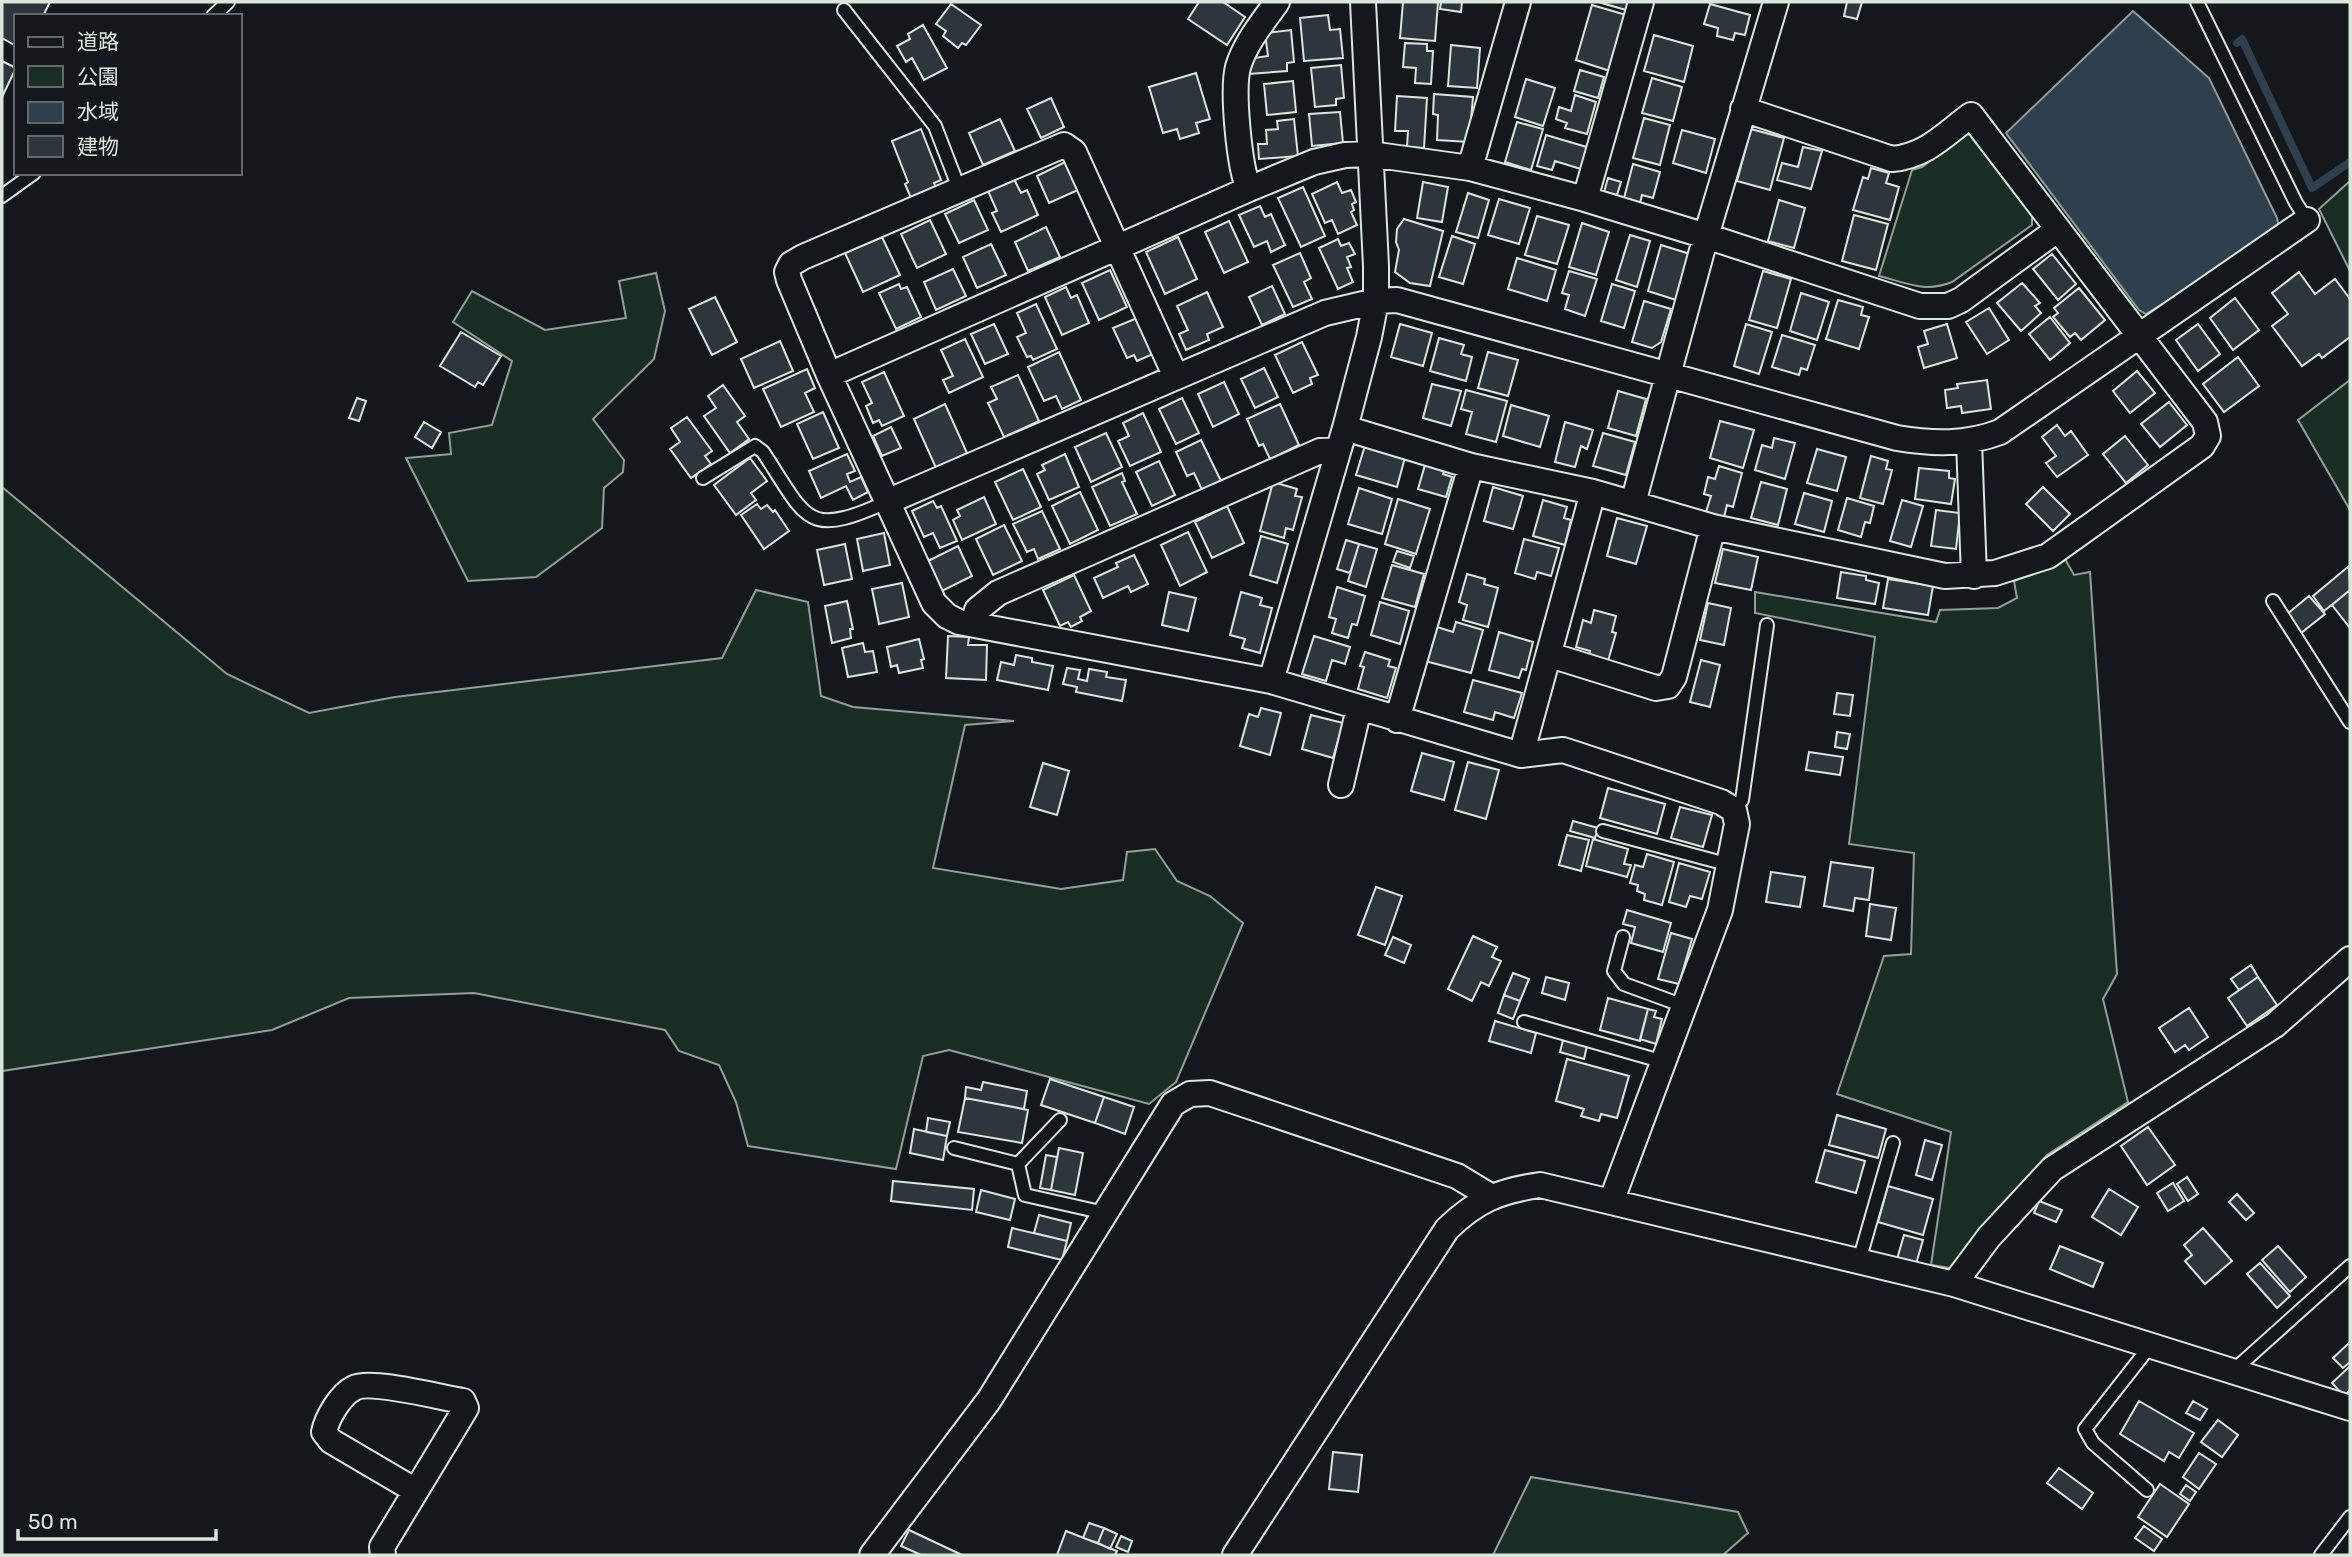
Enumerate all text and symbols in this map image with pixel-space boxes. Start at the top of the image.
legend [14,14,242,175]
text: 道路 [77,29,119,54]
text: 公園 [77,64,119,89]
text: 水域 [77,99,119,124]
text: 建物 [77,134,119,159]
scale bar [18,1498,215,1542]
text: 50 m [28,1509,78,1534]

